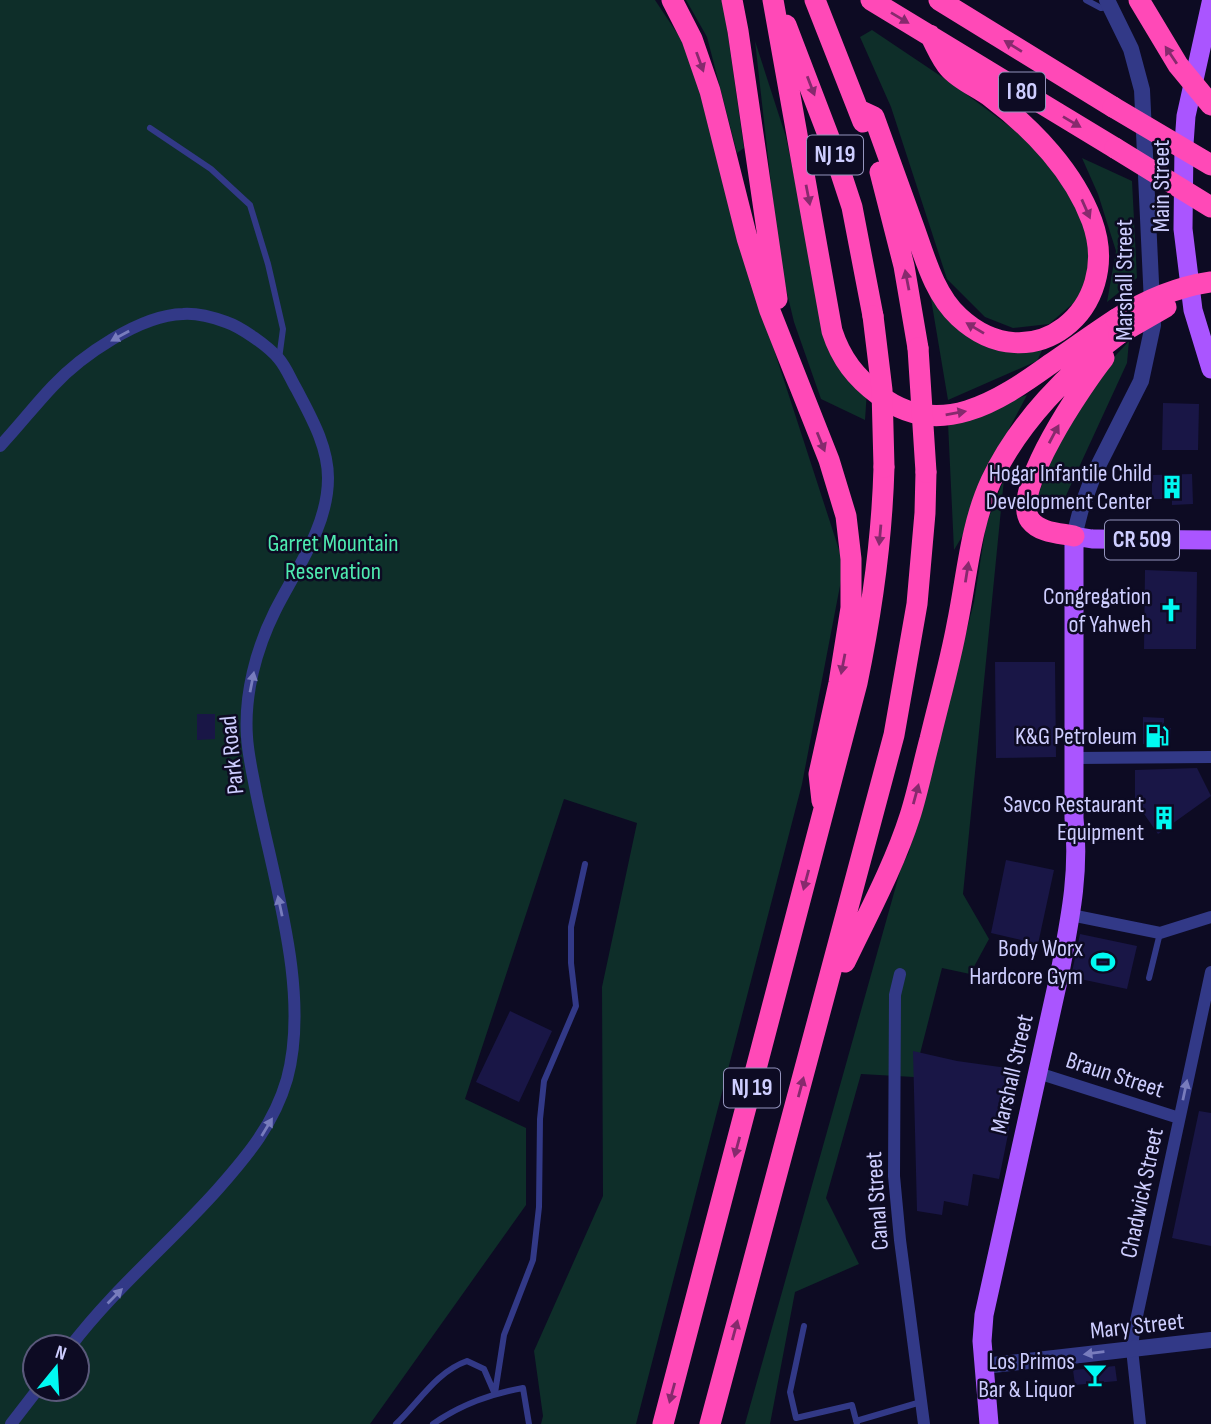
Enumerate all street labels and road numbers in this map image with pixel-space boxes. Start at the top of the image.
road number: I 80 [999,72,1045,111]
road number: NJ 19 [807,136,863,174]
street label: Main Street [1147,140,1176,232]
street label: Marshall Street [1110,219,1139,341]
road number: CR 509 [1105,520,1179,560]
street label: Park Road [213,714,251,796]
street label: Marshall Street [984,1012,1040,1136]
street label: Braun Street [1062,1046,1168,1104]
road number: NJ 19 [724,1068,780,1107]
street label: Chadwick Street [1114,1125,1170,1261]
street label: Canal Street [859,1151,895,1251]
street label: Mary Street [1089,1307,1185,1345]

